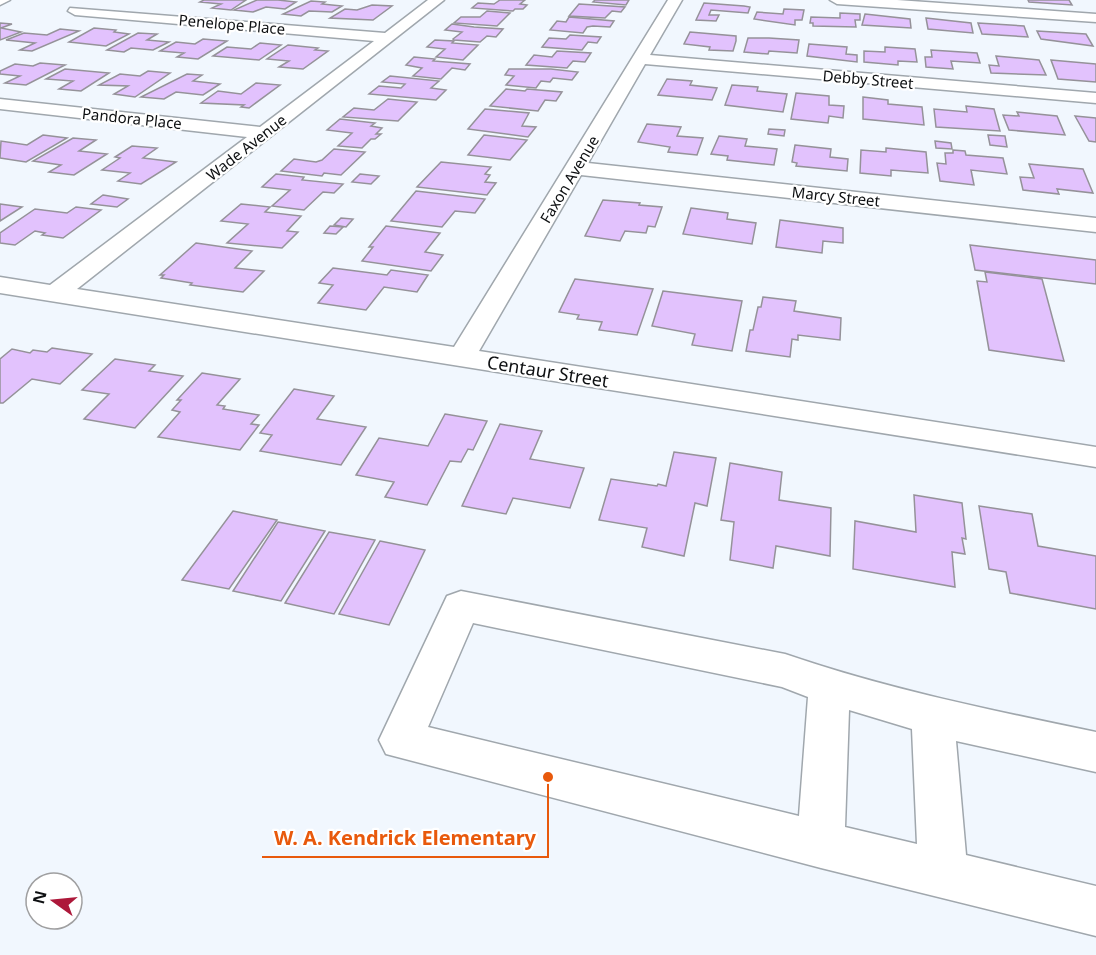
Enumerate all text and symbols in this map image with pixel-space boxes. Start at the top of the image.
street label: Penelope Place [178,9,286,39]
street label: Debby Street [822,65,915,93]
street label: Pandora Place [81,103,183,133]
street label: Wade Avenue [202,109,290,185]
street label: Faxon Avenue [535,132,603,226]
street label: Marcy Street [791,181,882,211]
street label: Centaur Street [486,350,611,393]
callout: W. A. Kendrick Elementary [262,819,548,857]
text: W. A. Kendrick Elementary [274,824,537,851]
north arrow [24,871,84,931]
text: N [27,888,52,906]

